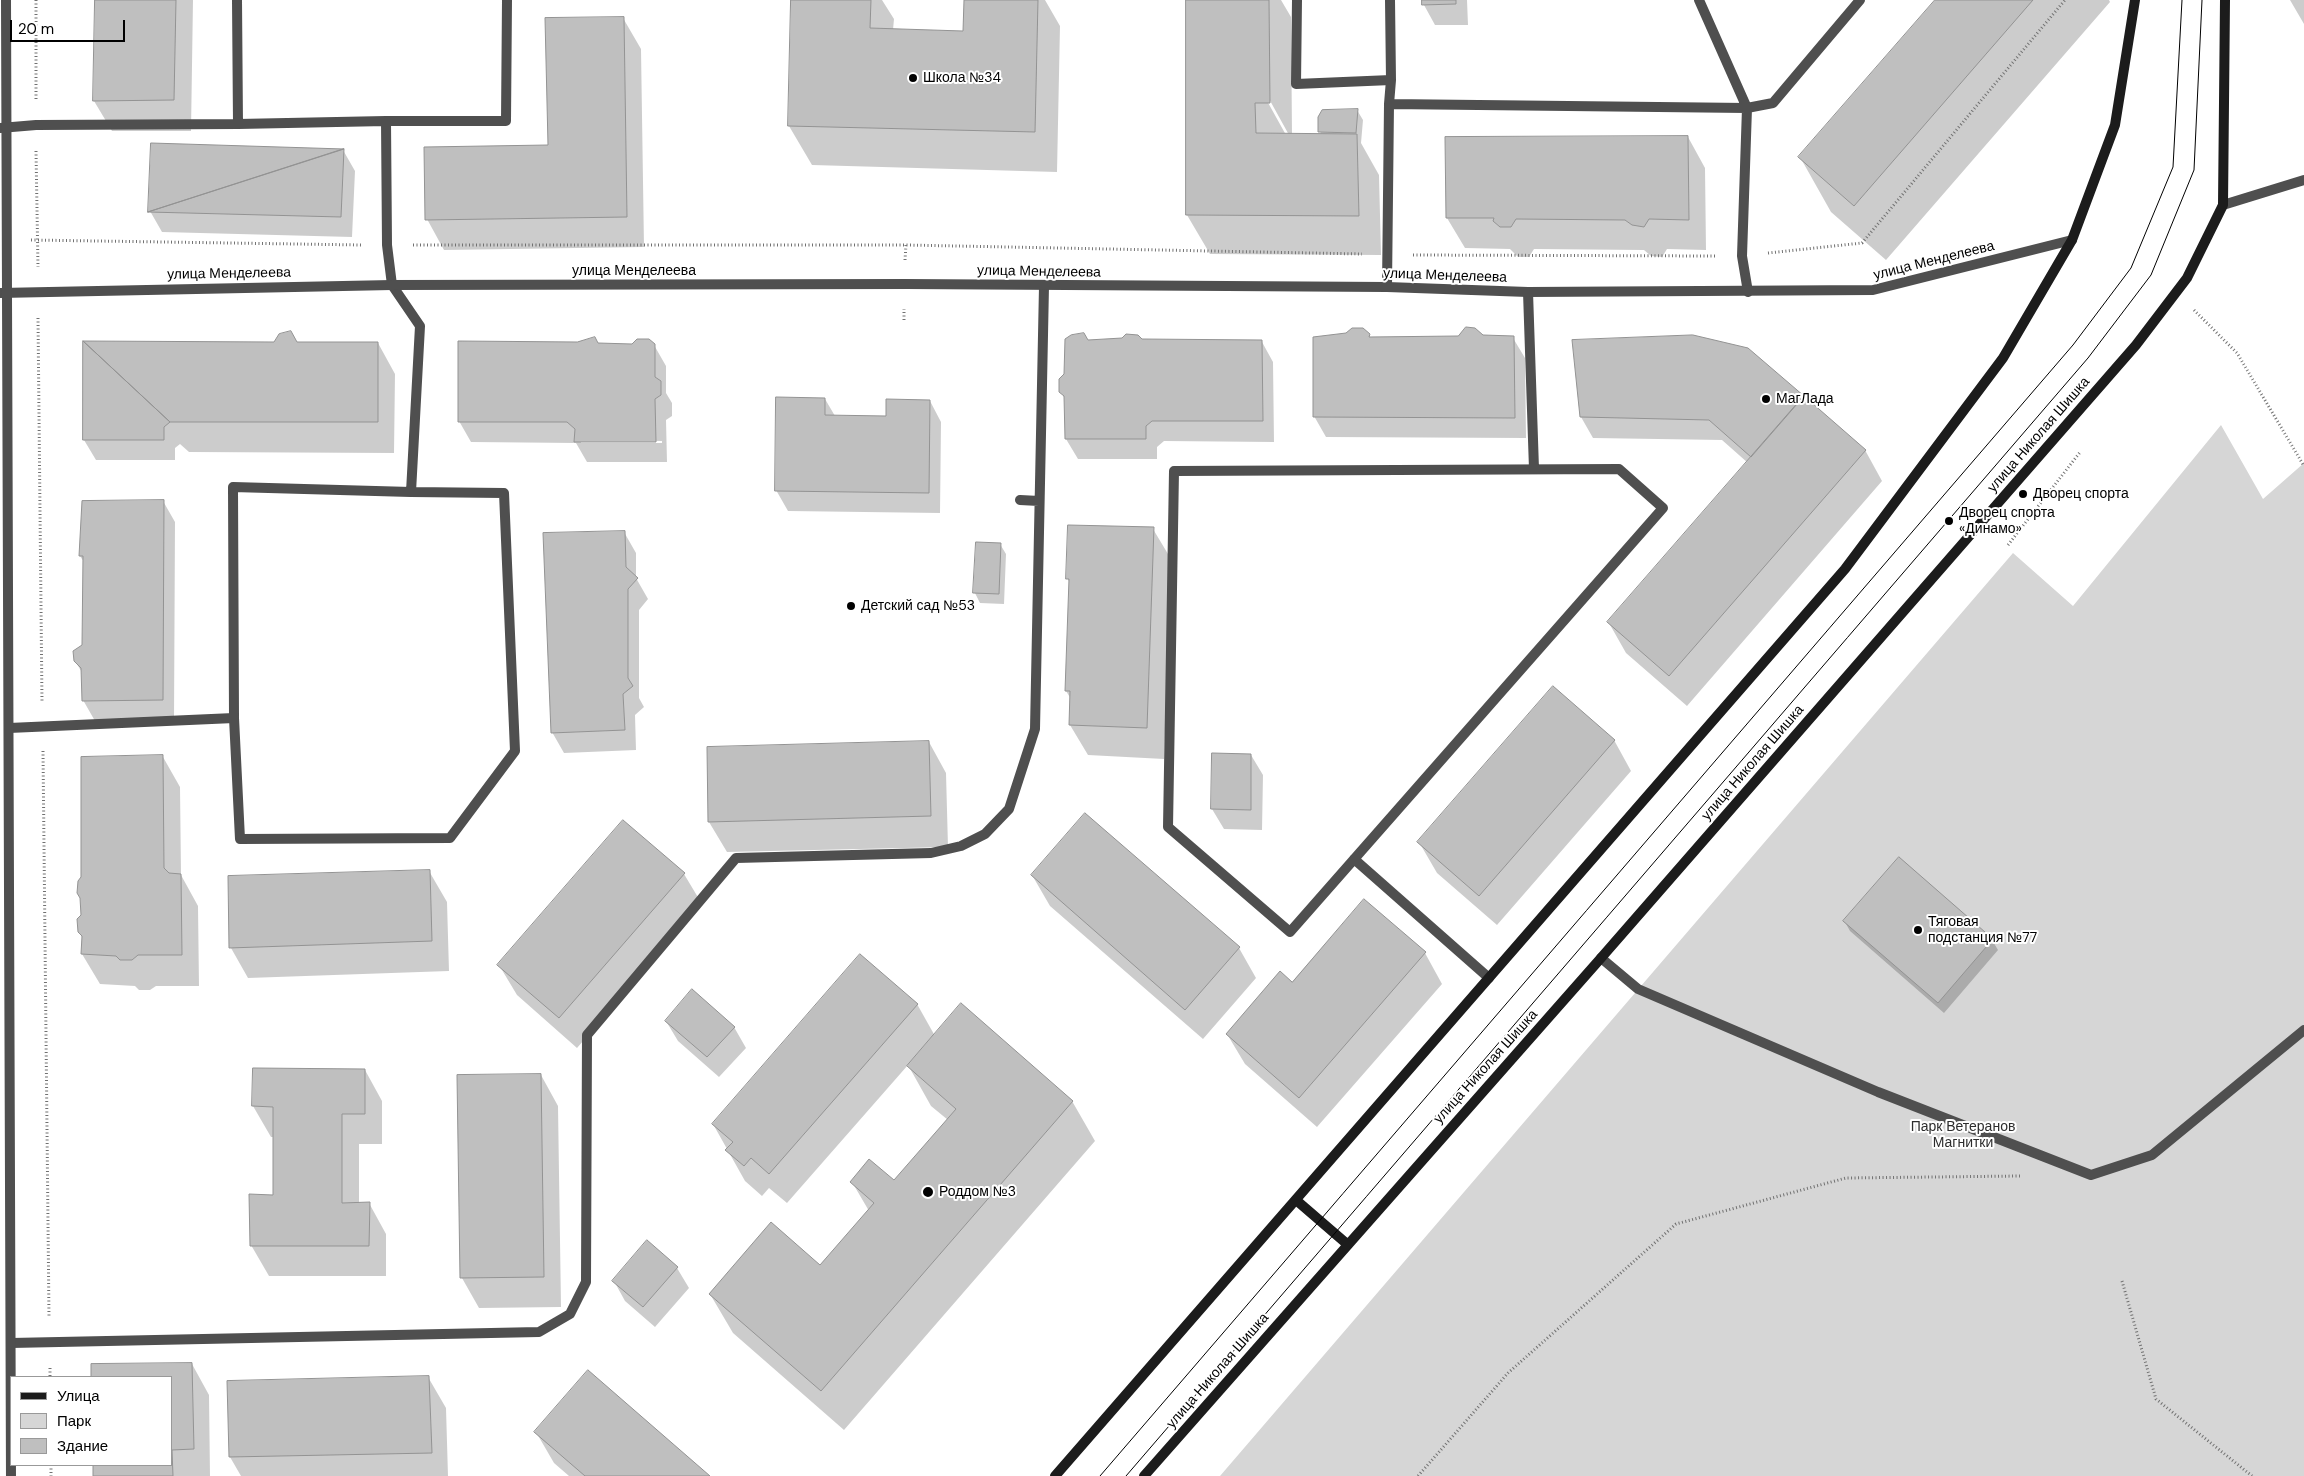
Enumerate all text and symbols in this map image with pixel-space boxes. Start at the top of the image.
scale bar [12,10,128,42]
text: 20 m [18,19,54,39]
place label: Школа №34 [923,70,1001,86]
marker: Школа №34 [907,72,919,84]
street label: улица Менделеева [1872,238,1996,284]
street label: улица Менделеева [572,263,696,279]
street label: улица Менделеева [977,263,1101,281]
street label: улица Менделеева [167,265,291,283]
street label: улица Менделеева [1383,265,1507,287]
street label: улица Николая Шишка [1984,374,2094,496]
place label: МагЛада [1776,391,1834,407]
marker: МагЛада [1760,393,1772,405]
place label: Дворец спорта [2033,486,2129,502]
marker: Дворец спорта [2017,488,2029,500]
place label: Дворец спорта «Динамо» [1959,505,2055,538]
marker: Дворец спорта «Динамо» [1943,515,1955,527]
place label: Детский сад №53 [861,598,975,614]
marker: Детский сад №53 [845,600,857,612]
street label: улица Николая Шишка [1698,702,1808,824]
place label: Тяговая подстанция №77 [1928,914,2037,946]
marker: Тяговая подстанция №77 [1912,924,1924,936]
street label: улица Николая Шишка [1430,1007,1542,1127]
park label: Парк Ветеранов Магнитки [1911,1119,2015,1152]
place label: Роддом №3 [939,1184,1016,1200]
marker: Роддом №3 [921,1185,935,1199]
street label: улица Николая Шишка [1163,1310,1273,1432]
legend [10,1376,172,1466]
text: Улица [57,1386,100,1406]
text: Парк [57,1411,91,1431]
text: Здание [57,1436,108,1456]

